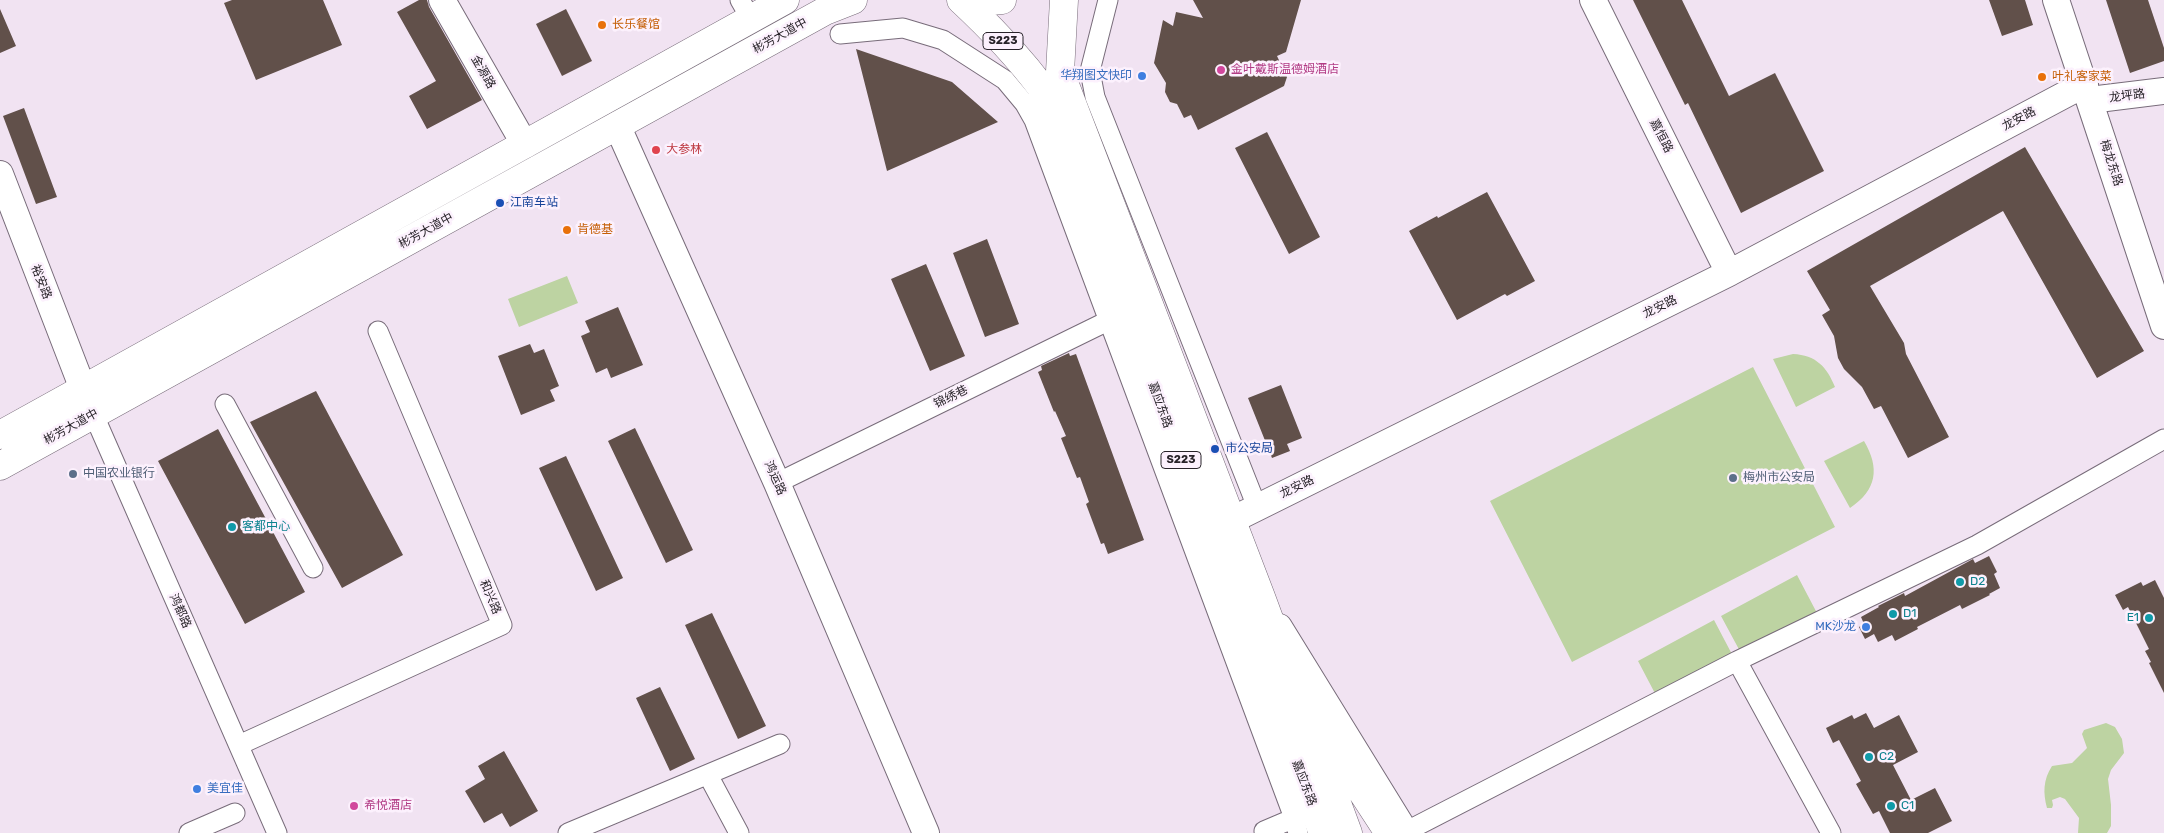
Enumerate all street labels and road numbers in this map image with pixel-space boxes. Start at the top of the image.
street label: 彬芳大道中 [750,15,810,57]
road number: S223 [983,32,1023,49]
street label: 金源路 [468,53,498,91]
street label: 龙坪路 [2108,87,2146,105]
street label: 龙安路 [2000,104,2038,134]
street label: 嘉恒路 [1646,117,1676,155]
street label: 梅龙东路 [2097,138,2125,188]
street label: 彬芳大道中 [396,210,456,252]
street label: 裕安路 [28,263,54,301]
street label: 龙安路 [1641,293,1679,321]
street label: 嘉应东路 [1145,380,1175,430]
street label: 锦绣巷 [932,383,970,411]
street label: 彬芳大道中 [41,406,101,448]
road number: S223 [1161,452,1201,468]
street label: 鸿运路 [761,459,789,497]
street label: 龙安路 [1278,473,1316,501]
street label: 和兴路 [476,578,504,616]
street label: 鸿都路 [166,592,194,630]
street label: 嘉应东路 [1289,758,1319,808]

